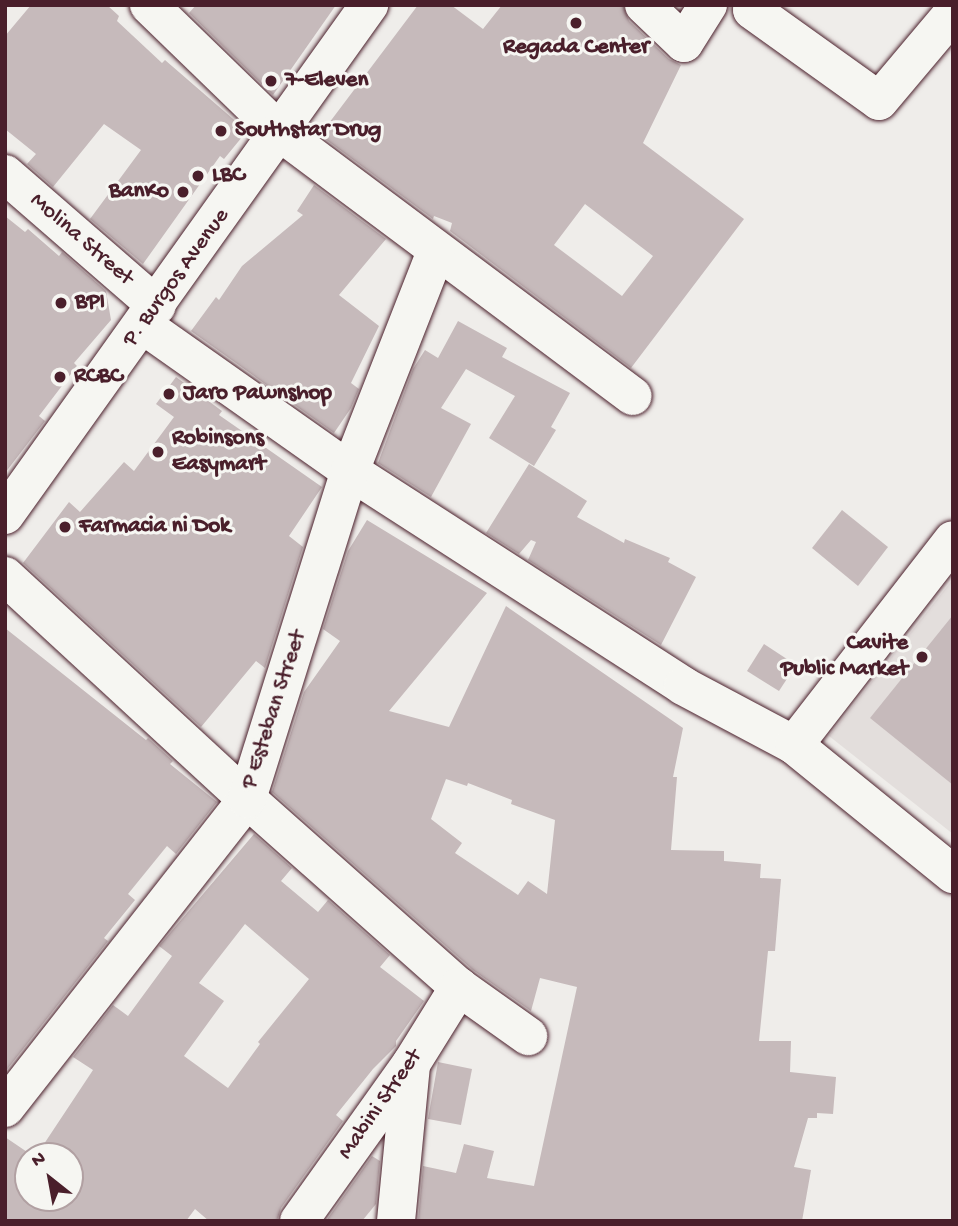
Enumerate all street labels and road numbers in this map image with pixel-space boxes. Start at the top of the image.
street label: Molina Street [23,187,139,293]
street label: P. Burgos Avenue [118,203,236,353]
street label: P Esteban Street [236,627,314,793]
street label: Mabini Street [333,1044,429,1166]

